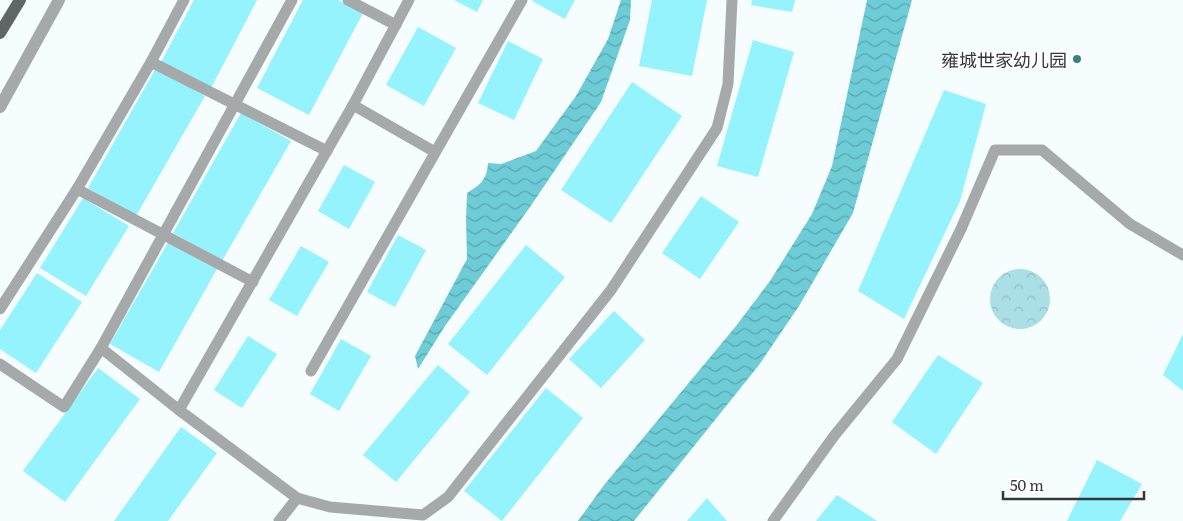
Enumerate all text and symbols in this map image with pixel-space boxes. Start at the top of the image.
place label: 雍城世家幼儿园 [941,46,1067,73]
marker: 雍城世家幼儿园 [1071,53,1083,65]
scale bar [1003,468,1144,500]
text: 50 m [1010,473,1044,496]

